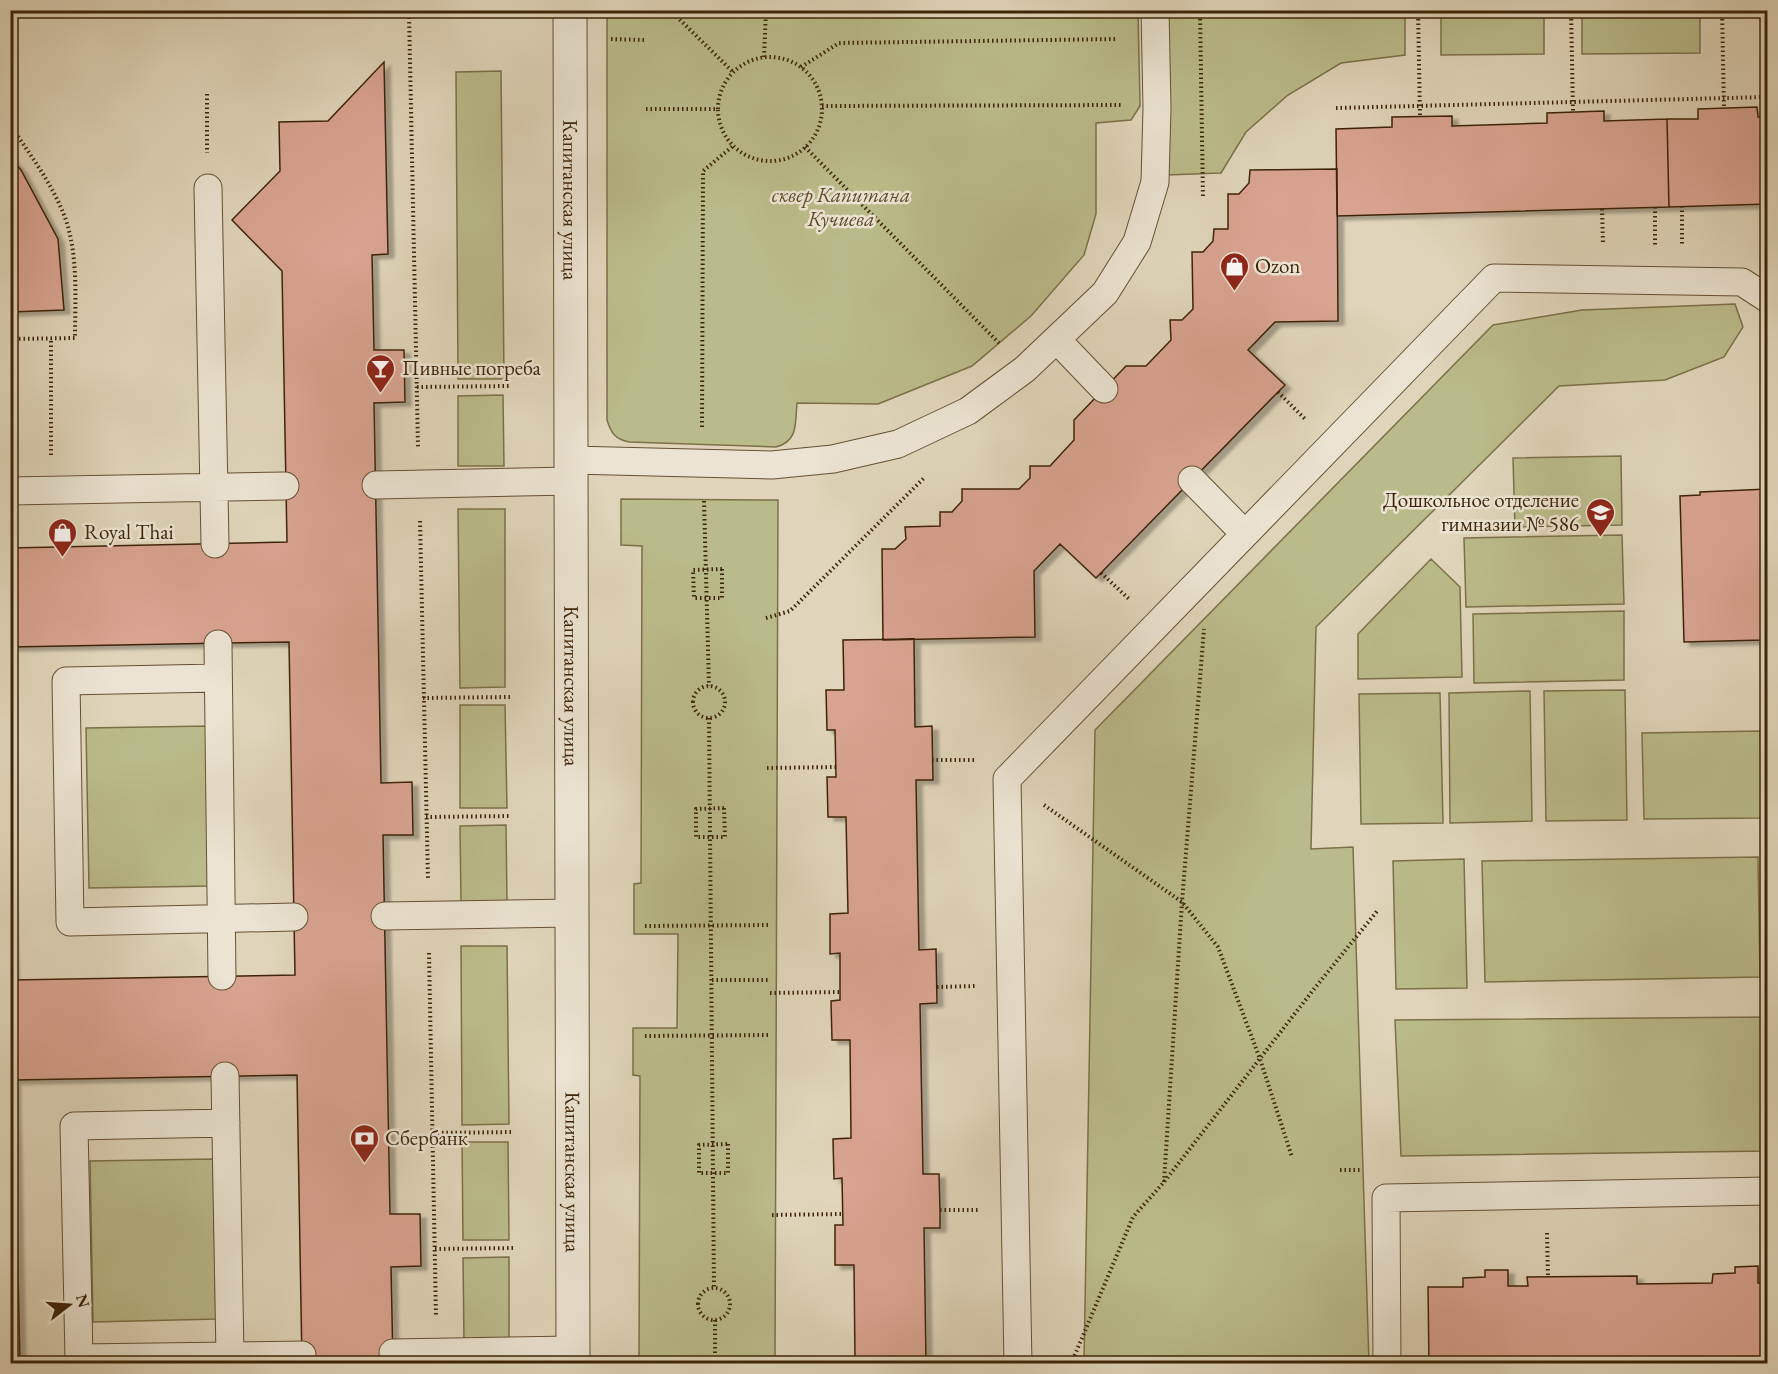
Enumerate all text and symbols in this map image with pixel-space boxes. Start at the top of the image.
street label: Капитанская улица [557,119,585,281]
park label: сквер Капитана Кучиева [772,181,910,232]
shop icon: Ozon [1218,250,1250,292]
place label: Ozon [1255,252,1300,279]
bar icon: Пивные погреба [365,352,397,394]
place label: Пивные погреба [402,354,542,381]
place label: Дошкольное отделение гимназии № 586 [1383,486,1579,537]
school or university icon: Дошкольное отделение гимназии № 586 [1584,496,1616,538]
shop icon: Royal Thai [47,516,79,558]
place label: Royal Thai [84,518,174,545]
street label: Капитанская улица [558,605,586,767]
street label: Капитанская улица [559,1091,587,1253]
bank icon: Сбербанк [348,1122,380,1164]
place label: Сбербанк [385,1124,468,1151]
north arrow [39,1275,99,1335]
text: N [71,1291,95,1310]

